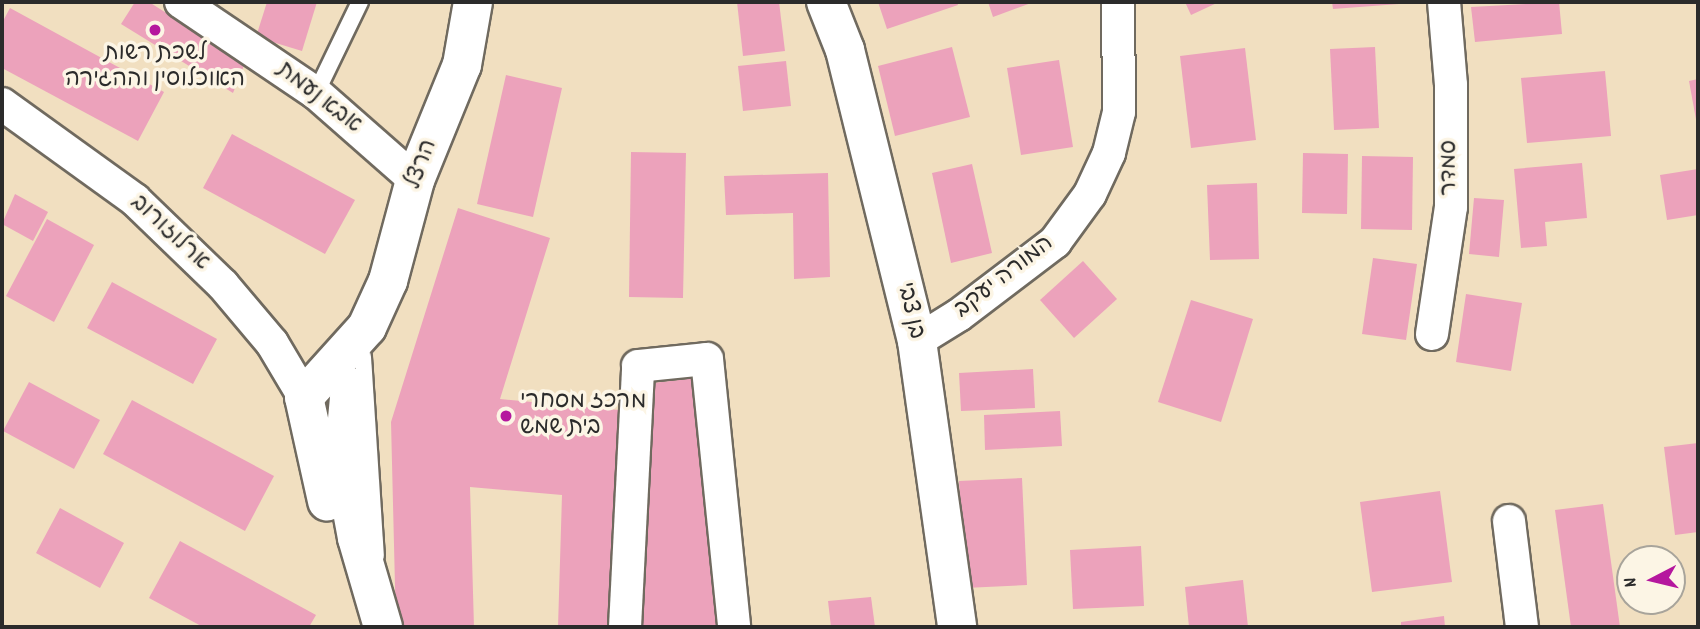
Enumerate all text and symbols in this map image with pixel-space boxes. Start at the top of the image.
marker: לשכת רשות האוכלוסין וההגירה [147,22,163,38]
place label: לשכת רשות האוכלוסין וההגירה [65,41,245,95]
street label: אבא נעמת [270,57,366,141]
street label: הרצל [401,136,445,194]
street label: סמדר [1437,140,1465,196]
street label: ארלוזורוב [124,190,214,278]
street label: המורה יעקב [950,231,1060,325]
street label: בן צבי [889,280,929,342]
place label: מרכז מסחרי בית שמש [520,389,646,443]
marker: מרכז מסחרי בית שמש [498,408,514,424]
north arrow [1616,545,1686,615]
text: N [1618,576,1646,589]

